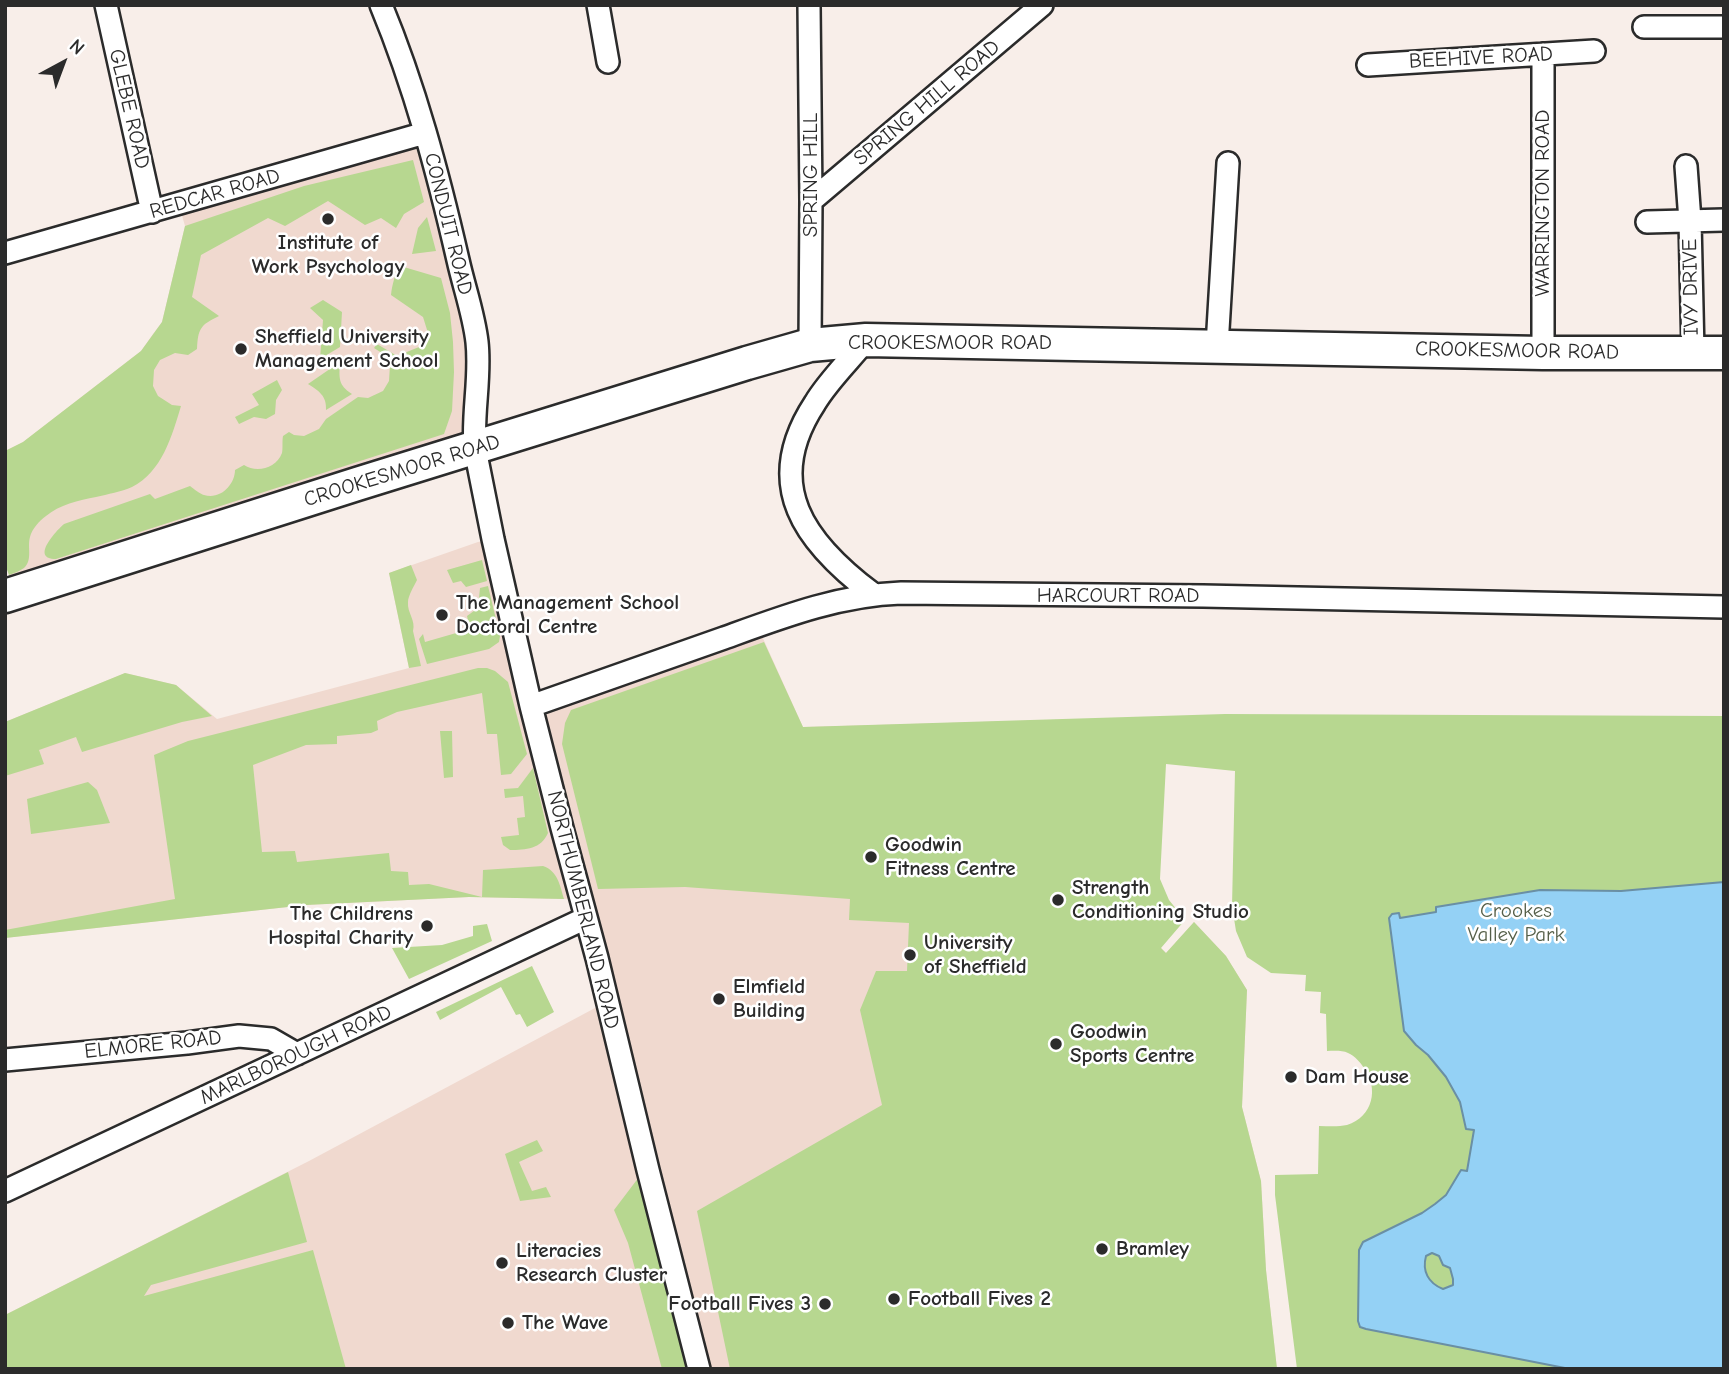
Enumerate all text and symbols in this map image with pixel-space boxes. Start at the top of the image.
north arrow [28,28,98,98]
text: N [65,35,89,60]
street label: SPRING HILL ROAD [849,35,1005,171]
street label: BEEHIVE ROAD [1408,42,1554,74]
street label: GLEBE ROAD [103,47,155,171]
street label: WARRINGTON ROAD [1530,110,1556,296]
street label: SPRING HILL [798,113,824,237]
street label: CONDUIT ROAD [418,150,478,298]
street label: REDCAR ROAD [147,163,283,225]
marker: Institute of Work Psychology [320,211,336,227]
place label: Institute of Work Psychology [252,230,404,280]
street label: IVY DRIVE [1678,238,1704,336]
place label: Sheffield University Management School [255,324,438,374]
street label: CROOKESMOOR ROAD [848,330,1052,356]
street label: CROOKESMOOR ROAD [1415,337,1619,365]
marker: Sheffield University Management School [233,341,249,357]
street label: CROOKESMOOR ROAD [301,429,503,513]
street label: HARCOURT ROAD [1037,583,1199,609]
place label: The Management School Doctoral Centre [456,590,679,640]
marker: The Management School Doctoral Centre [434,607,450,623]
street label: NORTHUMBERLAND ROAD [541,788,625,1032]
place label: Goodwin Fitness Centre [885,832,1016,882]
marker: Goodwin Fitness Centre [863,849,879,865]
place label: Strength Conditioning Studio [1072,875,1249,925]
marker: Strength Conditioning Studio [1050,892,1066,908]
park label: Crookes Valley Park [1467,898,1565,948]
place label: The Childrens Hospital Charity [268,901,413,951]
marker: The Childrens Hospital Charity [419,918,435,934]
place label: University of Sheffield [924,930,1027,980]
marker: University of Sheffield [902,947,918,963]
place label: Elmfield Building [733,974,806,1024]
marker: Elmfield Building [711,991,727,1007]
street label: MARLBOROUGH ROAD [196,1000,396,1110]
place label: Goodwin Sports Centre [1070,1019,1194,1069]
street label: ELMORE ROAD [83,1025,223,1065]
marker: Goodwin Sports Centre [1048,1036,1064,1052]
place label: Dam House [1305,1064,1409,1090]
marker: Dam House [1283,1069,1299,1085]
place label: Bramley [1116,1236,1189,1262]
place label: Literacies Research Cluster [516,1238,667,1288]
marker: Bramley [1094,1241,1110,1257]
marker: Literacies Research Cluster [494,1255,510,1271]
place label: Football Fives 2 [908,1286,1051,1312]
place label: Football Fives 3 [668,1291,811,1317]
marker: Football Fives 2 [886,1291,902,1307]
marker: Football Fives 3 [817,1296,833,1312]
place label: The Wave [522,1310,608,1336]
marker: The Wave [500,1315,516,1331]

